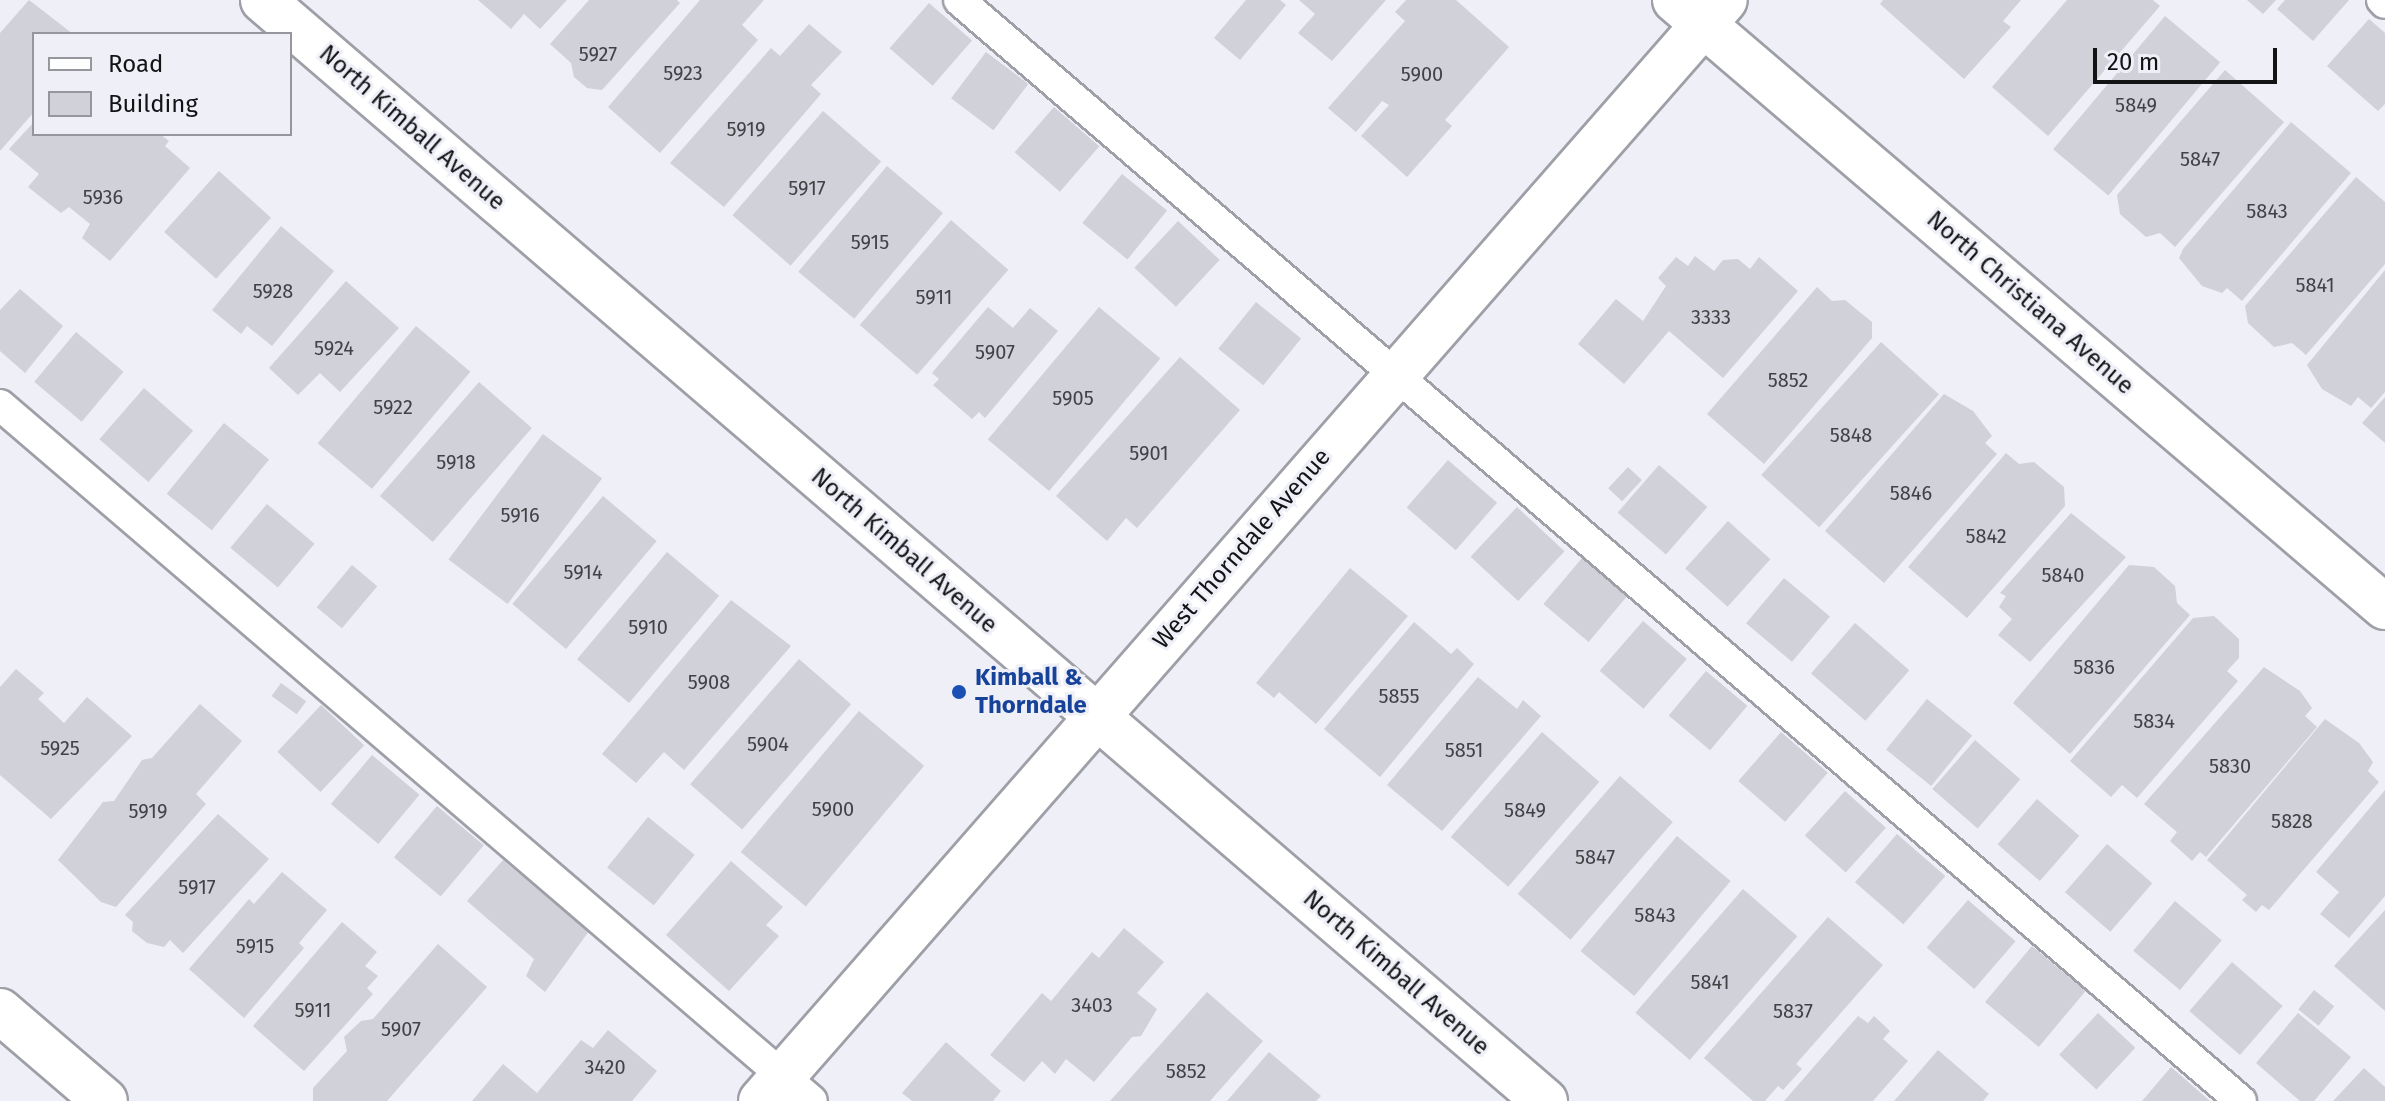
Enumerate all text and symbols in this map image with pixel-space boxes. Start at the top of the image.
legend [32,32,292,136]
scale bar [2097,32,2281,82]
street label: North Kimball Avenue [313,39,511,217]
house number: 5927 [579,42,617,66]
text: 20 m [2107,48,2159,76]
text: Road [108,50,163,78]
house number: 5923 [663,61,703,85]
house number: 5900 [1401,62,1443,86]
text: Building [108,90,198,118]
house number: 5849 [2115,93,2157,117]
house number: 5919 [727,117,765,141]
house number: 5847 [2180,147,2220,171]
house number: 5917 [788,176,826,200]
house number: 5936 [83,185,123,209]
house number: 5843 [2246,199,2288,223]
street label: North Christiana Avenue [1921,205,2139,401]
house number: 5915 [851,230,889,254]
house number: 5841 [2295,273,2335,297]
house number: 5928 [253,279,293,303]
house number: 5911 [916,285,952,309]
house number: 3333 [1691,305,1731,329]
house number: 5924 [314,336,354,360]
house number: 5907 [975,340,1015,364]
house number: 5852 [1768,368,1808,392]
house number: 5905 [1052,386,1094,410]
house number: 5922 [373,395,413,419]
house number: 5848 [1830,423,1872,447]
house number: 5901 [1129,441,1169,465]
street label: West Thorndale Avenue [1147,443,1337,655]
house number: 5918 [436,450,476,474]
street label: North Kimball Avenue [805,462,1003,640]
house number: 5846 [1890,481,1932,505]
house number: 5916 [500,503,540,527]
house number: 5842 [1965,524,2007,548]
house number: 5914 [563,560,603,584]
house number: 5840 [2042,563,2084,587]
house number: 5910 [628,615,668,639]
house number: 5836 [2073,655,2115,679]
place label: Kimball & Thorndale [975,664,1087,720]
house number: 5908 [688,670,730,694]
marker: Kimball & Thorndale [950,683,968,701]
house number: 5855 [1379,684,1419,708]
house number: 5834 [2133,709,2175,733]
house number: 5904 [747,732,789,756]
house number: 5925 [40,736,80,760]
house number: 5851 [1445,738,1483,762]
house number: 5830 [2209,754,2251,778]
house number: 5900 [812,797,854,821]
house number: 5849 [1504,798,1546,822]
house number: 5919 [129,799,167,823]
house number: 5828 [2271,809,2313,833]
house number: 5847 [1575,845,1615,869]
house number: 5917 [178,875,216,899]
street label: North Kimball Avenue [1297,884,1495,1062]
house number: 5843 [1634,903,1676,927]
house number: 5915 [236,934,274,958]
house number: 5841 [1690,970,1730,994]
house number: 3403 [1071,993,1113,1017]
house number: 5911 [295,998,331,1022]
house number: 5837 [1773,999,1813,1023]
house number: 5907 [381,1017,421,1041]
house number: 3420 [584,1055,626,1079]
house number: 5852 [1166,1059,1206,1083]

